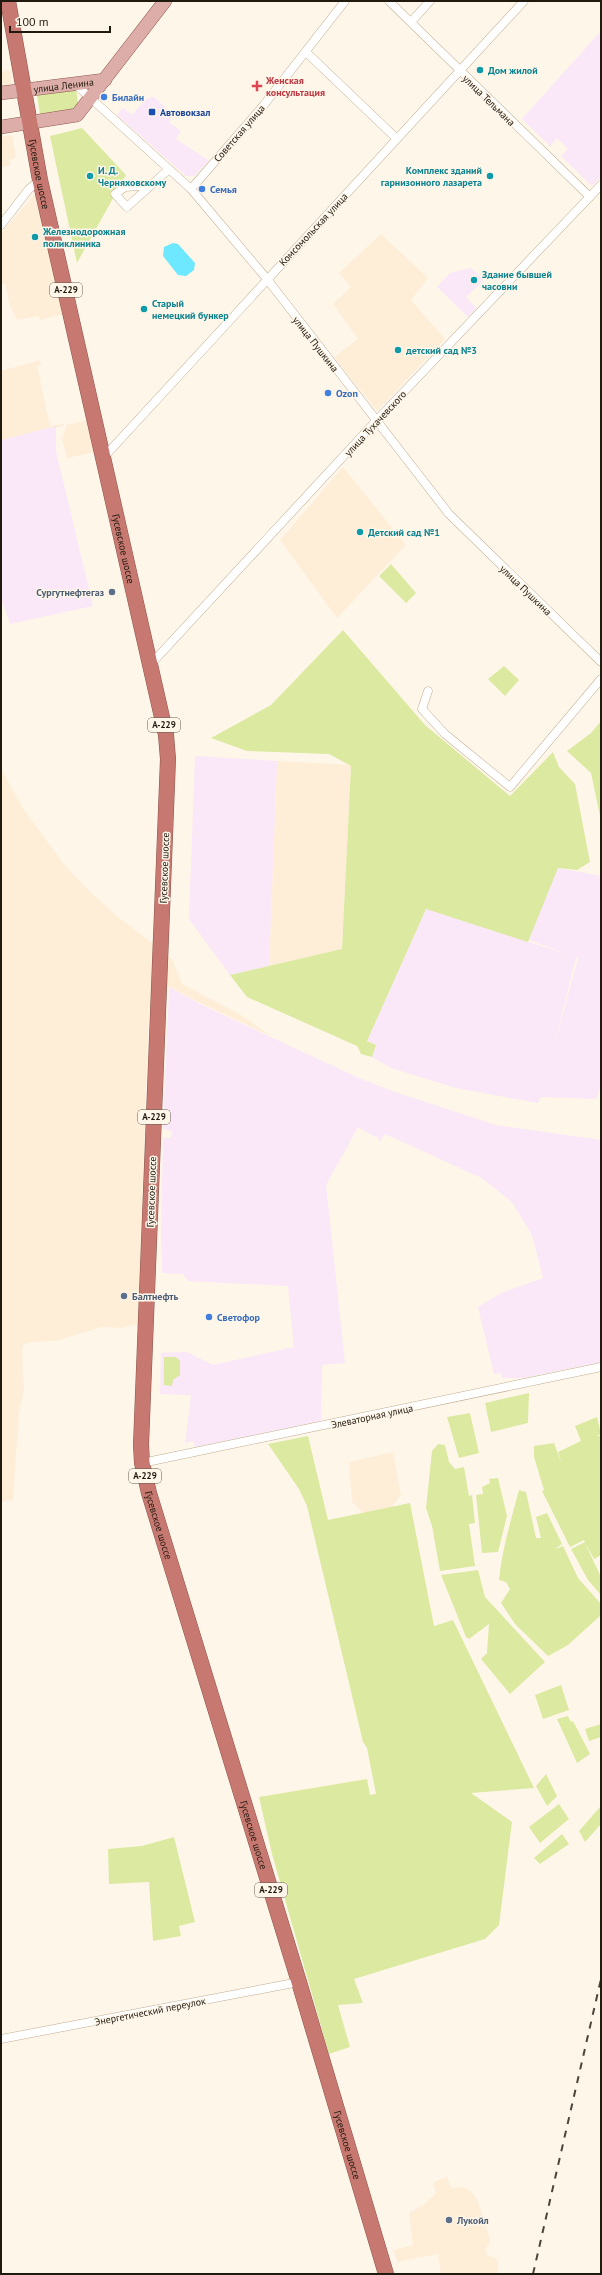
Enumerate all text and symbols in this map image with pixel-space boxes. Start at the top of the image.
scale bar [10,8,110,34]
text: 100 m [16,14,49,29]
place label: Дом жилой [488,64,538,77]
marker: Дом жилой [475,65,485,75]
street label: улица Тельмана [460,72,518,129]
place label: Женская консультация [265,74,325,99]
street label: улица Ленина [33,75,95,96]
marker: Женская консультация [251,80,263,92]
place label: Билайн [112,91,144,104]
marker: Билайн [99,92,109,102]
street label: Советская улица [211,102,268,165]
place label: Автовокзал [160,106,210,119]
marker: Автовокзал [147,107,157,117]
street label: Гусевское шоссе [26,138,52,210]
place label: И. Д. Черняховскому [98,164,167,189]
place label: Комплекс зданий гарнизонного лазарета [381,164,482,189]
marker: И. Д. Черняховскому [85,171,95,181]
marker: Комплекс зданий гарнизонного лазарета [485,171,495,181]
place label: Семья [210,183,237,196]
marker: Семья [197,184,207,194]
street label: Комсомольская улица [276,190,351,269]
place label: Железнодорожная поликлиника [42,225,125,250]
marker: Железнодорожная поликлиника [30,232,40,242]
place label: Здание бывшей часовни [482,268,552,293]
marker: Здание бывшей часовни [469,275,479,285]
road number: А-229 [50,283,82,297]
place label: Старый немецкий бункер [152,297,229,322]
marker: Старый немецкий бункер [139,304,149,314]
street label: улица Пушкина [290,314,341,375]
place label: детский сад №3 [405,344,477,357]
marker: детский сад №3 [393,345,403,355]
place label: Ozon [336,387,358,400]
marker: Ozon [323,388,333,398]
street label: улица Тухачевского [342,388,409,459]
street label: Гусевское шоссе [109,513,137,585]
place label: Детский сад №1 [368,526,440,539]
marker: Детский сад №1 [355,527,365,537]
street label: улица Пушкина [497,562,554,618]
place label: Сургутнефтегаз [36,586,104,599]
marker: Сургутнефтегаз [107,587,117,597]
road number: А-229 [148,718,180,732]
street label: Гусевское шоссе [157,832,172,904]
road number: А-229 [138,1110,170,1124]
street label: Гусевское шоссе [144,1156,159,1228]
place label: Балтнефть [132,1290,178,1303]
marker: Балтнефть [119,1291,129,1301]
place label: Светофор [217,1311,261,1324]
marker: Светофор [204,1312,214,1322]
street label: Элеваторная улица [330,1401,414,1432]
road number: А-229 [129,1469,161,1483]
street label: Гусевское шоссе [142,1490,175,1561]
street label: Гусевское шоссе [237,1799,270,1871]
road number: А-229 [255,1883,287,1897]
street label: Энергетический переулок [93,1994,207,2029]
street label: Гусевское шоссе [331,2109,363,2181]
place label: Лукойл [456,2214,489,2227]
marker: Лукойл [444,2215,454,2225]

